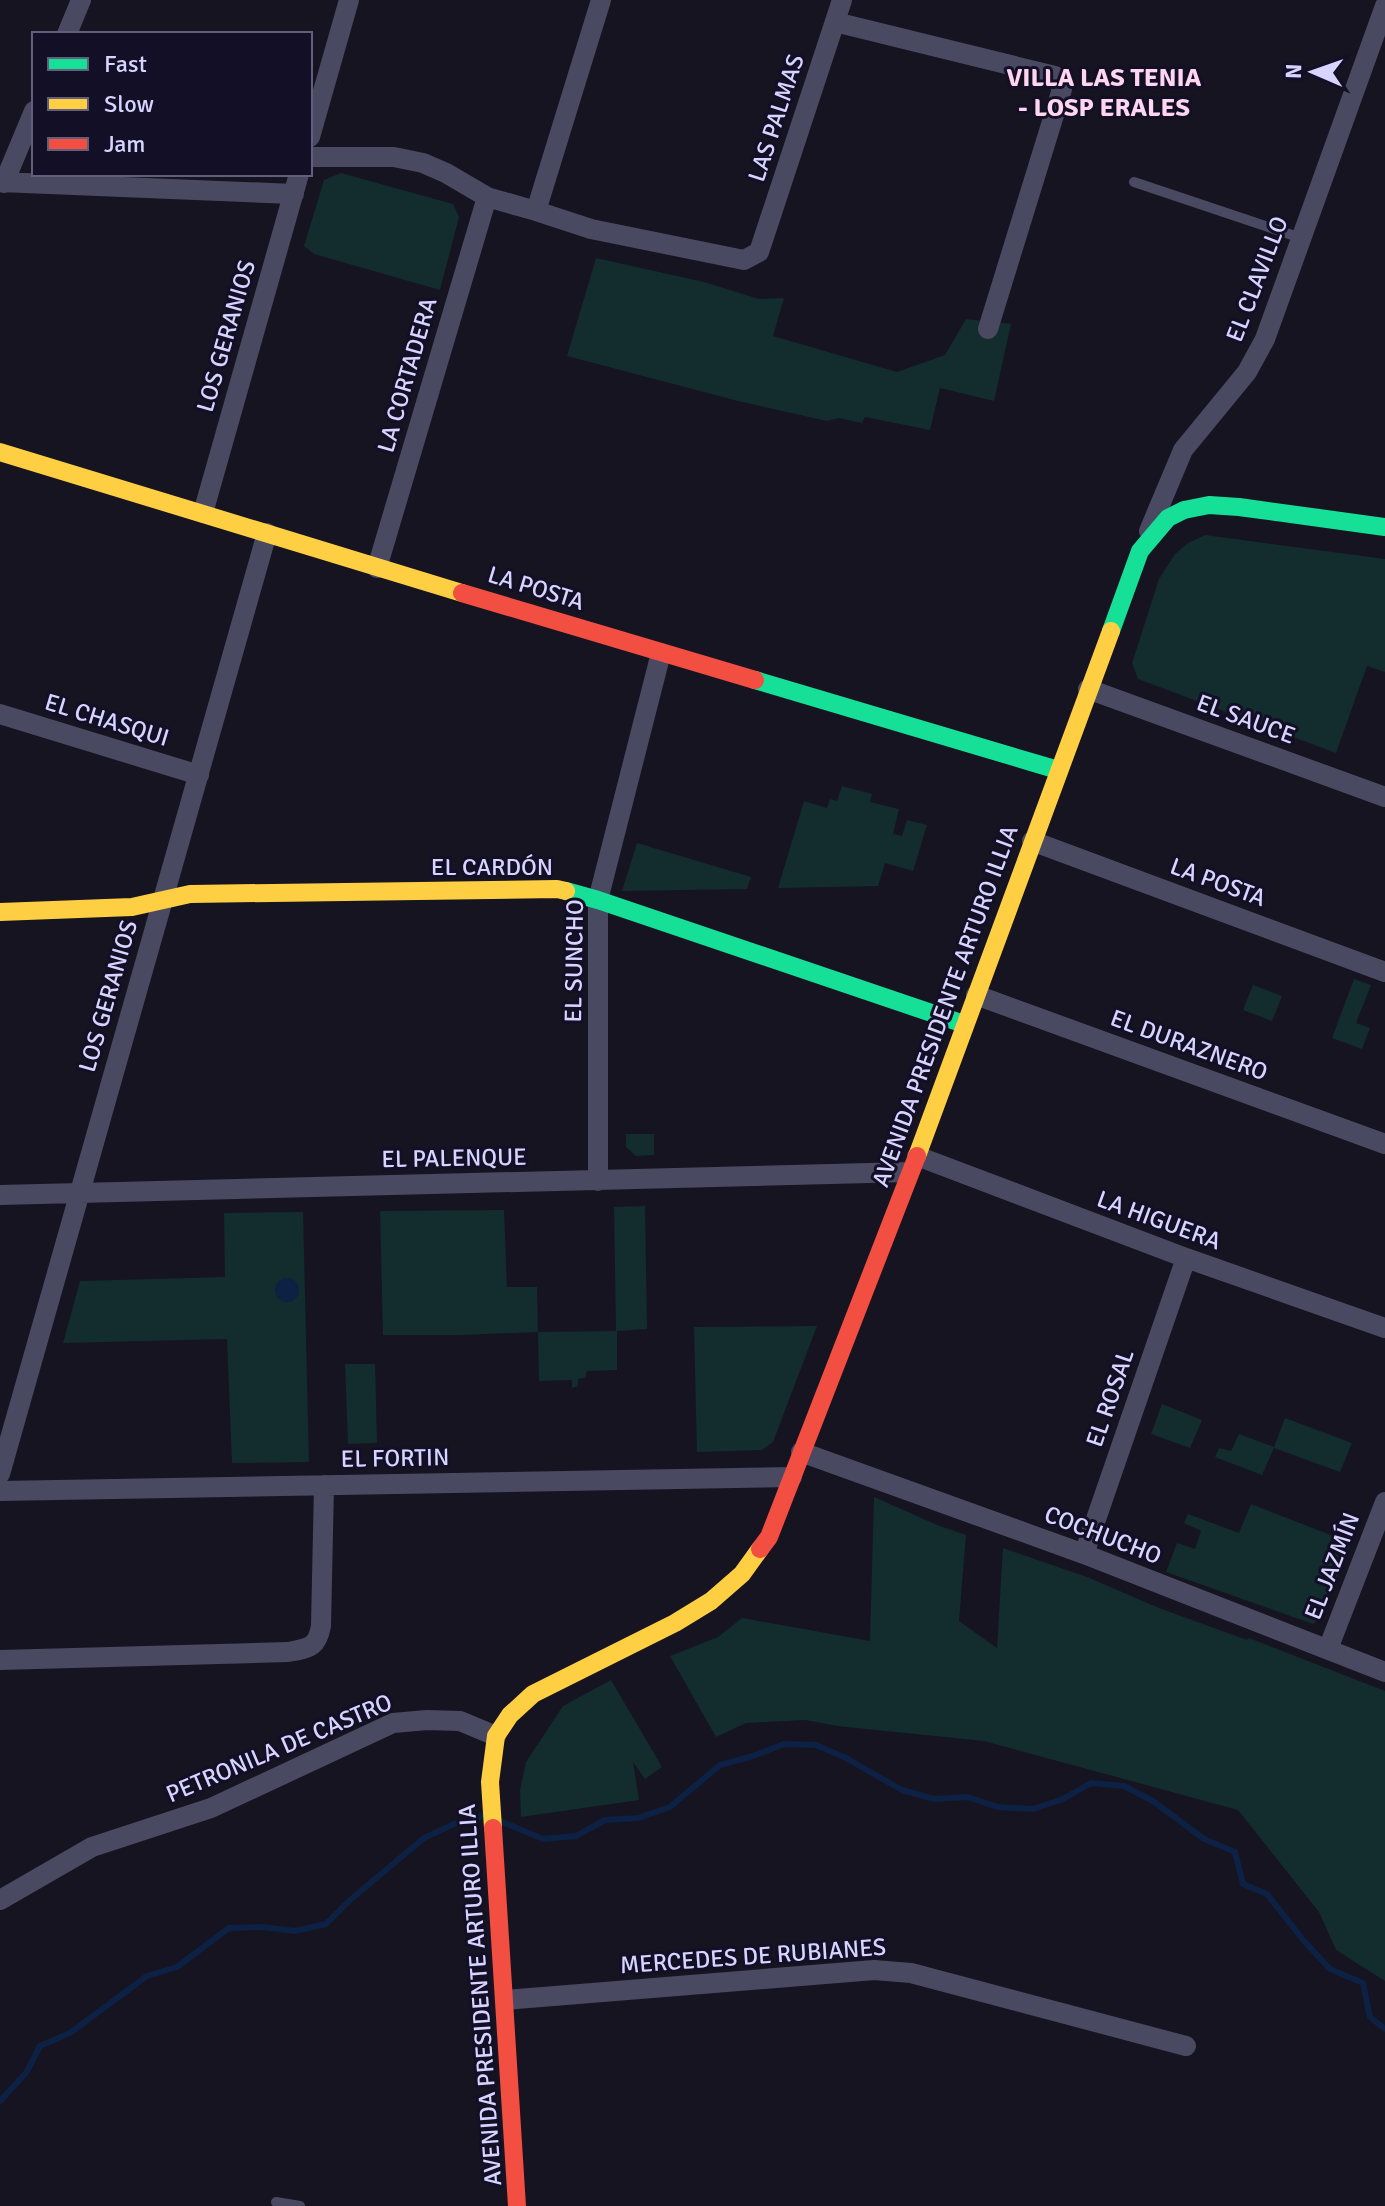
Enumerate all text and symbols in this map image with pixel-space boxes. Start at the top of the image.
legend [32,32,312,176]
north arrow [1273,32,1353,112]
text: Fast [104,49,147,79]
street label: LAS PALMAS [741,51,811,185]
district label: VILLA LAS TENIA - LOSP ERALES [1007,62,1202,124]
text: N [1280,63,1307,79]
text: Slow [104,89,154,119]
text: Jam [104,129,145,159]
street label: EL CLAVILLO [1219,212,1295,346]
street label: LOS GERANIOS [190,256,262,416]
street label: LA CORTADERA [371,294,444,456]
street label: LA POSTA [484,559,588,617]
street label: EL CHASQUI [41,687,173,753]
street label: EL SAUCE [1193,687,1299,751]
street label: AVENIDA PRESIDENTE ARTURO ILLIA [865,821,1025,1191]
street label: LA POSTA [1166,851,1270,913]
street label: EL CARDÓN [431,852,553,882]
street label: EL SUNCHO [558,899,590,1023]
street label: LOS GERANIOS [72,916,144,1076]
street label: EL DURAZNERO [1106,1003,1272,1087]
street label: EL PALENQUE [381,1142,527,1174]
street label: LA HIGUERA [1093,1184,1225,1256]
street label: EL ROSAL [1079,1345,1141,1451]
street label: EL FORTIN [340,1442,450,1474]
street label: COCHUCHO [1040,1499,1166,1571]
street label: EL JAZMÍN [1298,1508,1366,1624]
street label: PETRONILA DE CASTRO [162,1687,396,1809]
street label: AVENIDA PRESIDENTE ARTURO ILLIA [452,1803,508,2187]
street label: MERCEDES DE RUBIANES [619,1932,887,1980]

